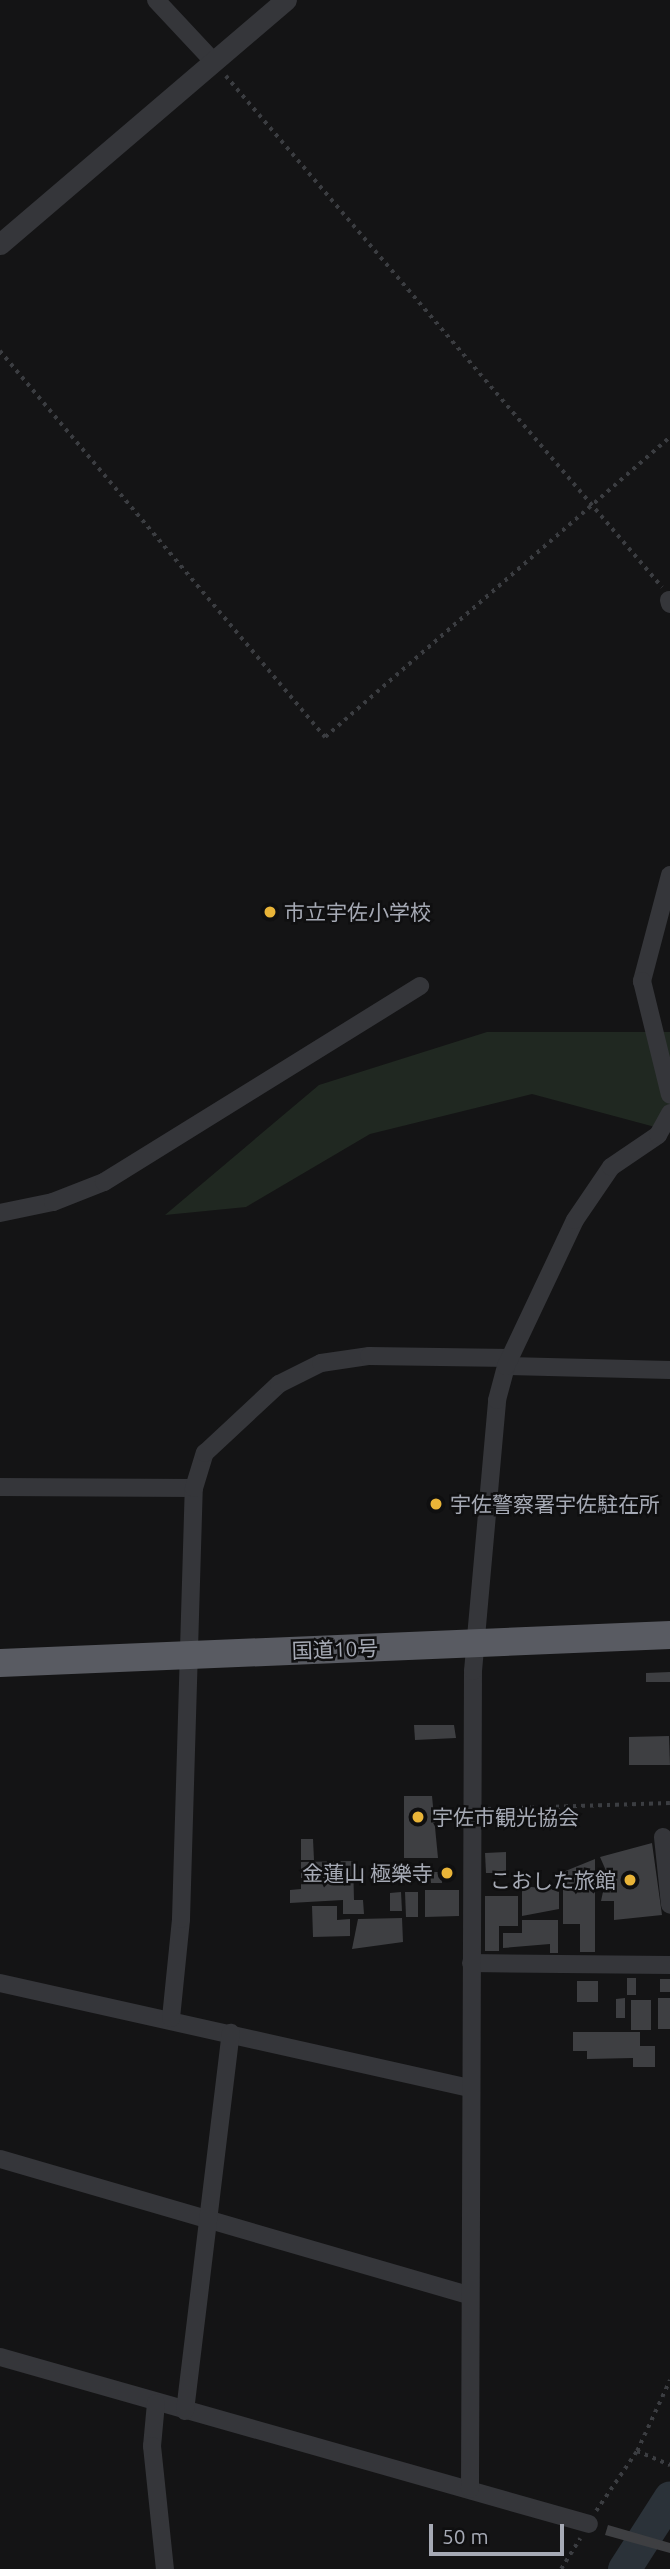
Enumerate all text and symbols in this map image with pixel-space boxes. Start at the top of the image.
place label: 市立宇佐小学校 [284,899,431,925]
marker: 市立宇佐小学校 [262,904,278,920]
place label: 宇佐警察署宇佐駐在所 [450,1491,660,1517]
marker: 宇佐警察署宇佐駐在所 [428,1496,444,1512]
street label: 国道10号 [291,1635,379,1663]
place label: 宇佐市観光協会 [432,1804,579,1830]
marker: 宇佐市観光協会 [410,1809,426,1825]
place label: 金蓮山 極樂寺 [302,1860,433,1886]
marker: 金蓮山 極樂寺 [439,1865,455,1881]
place label: こおした旅館 [490,1867,616,1893]
marker: こおした旅館 [622,1872,638,1888]
scale bar [432,2510,567,2554]
text: 50 m [442,2524,489,2548]

